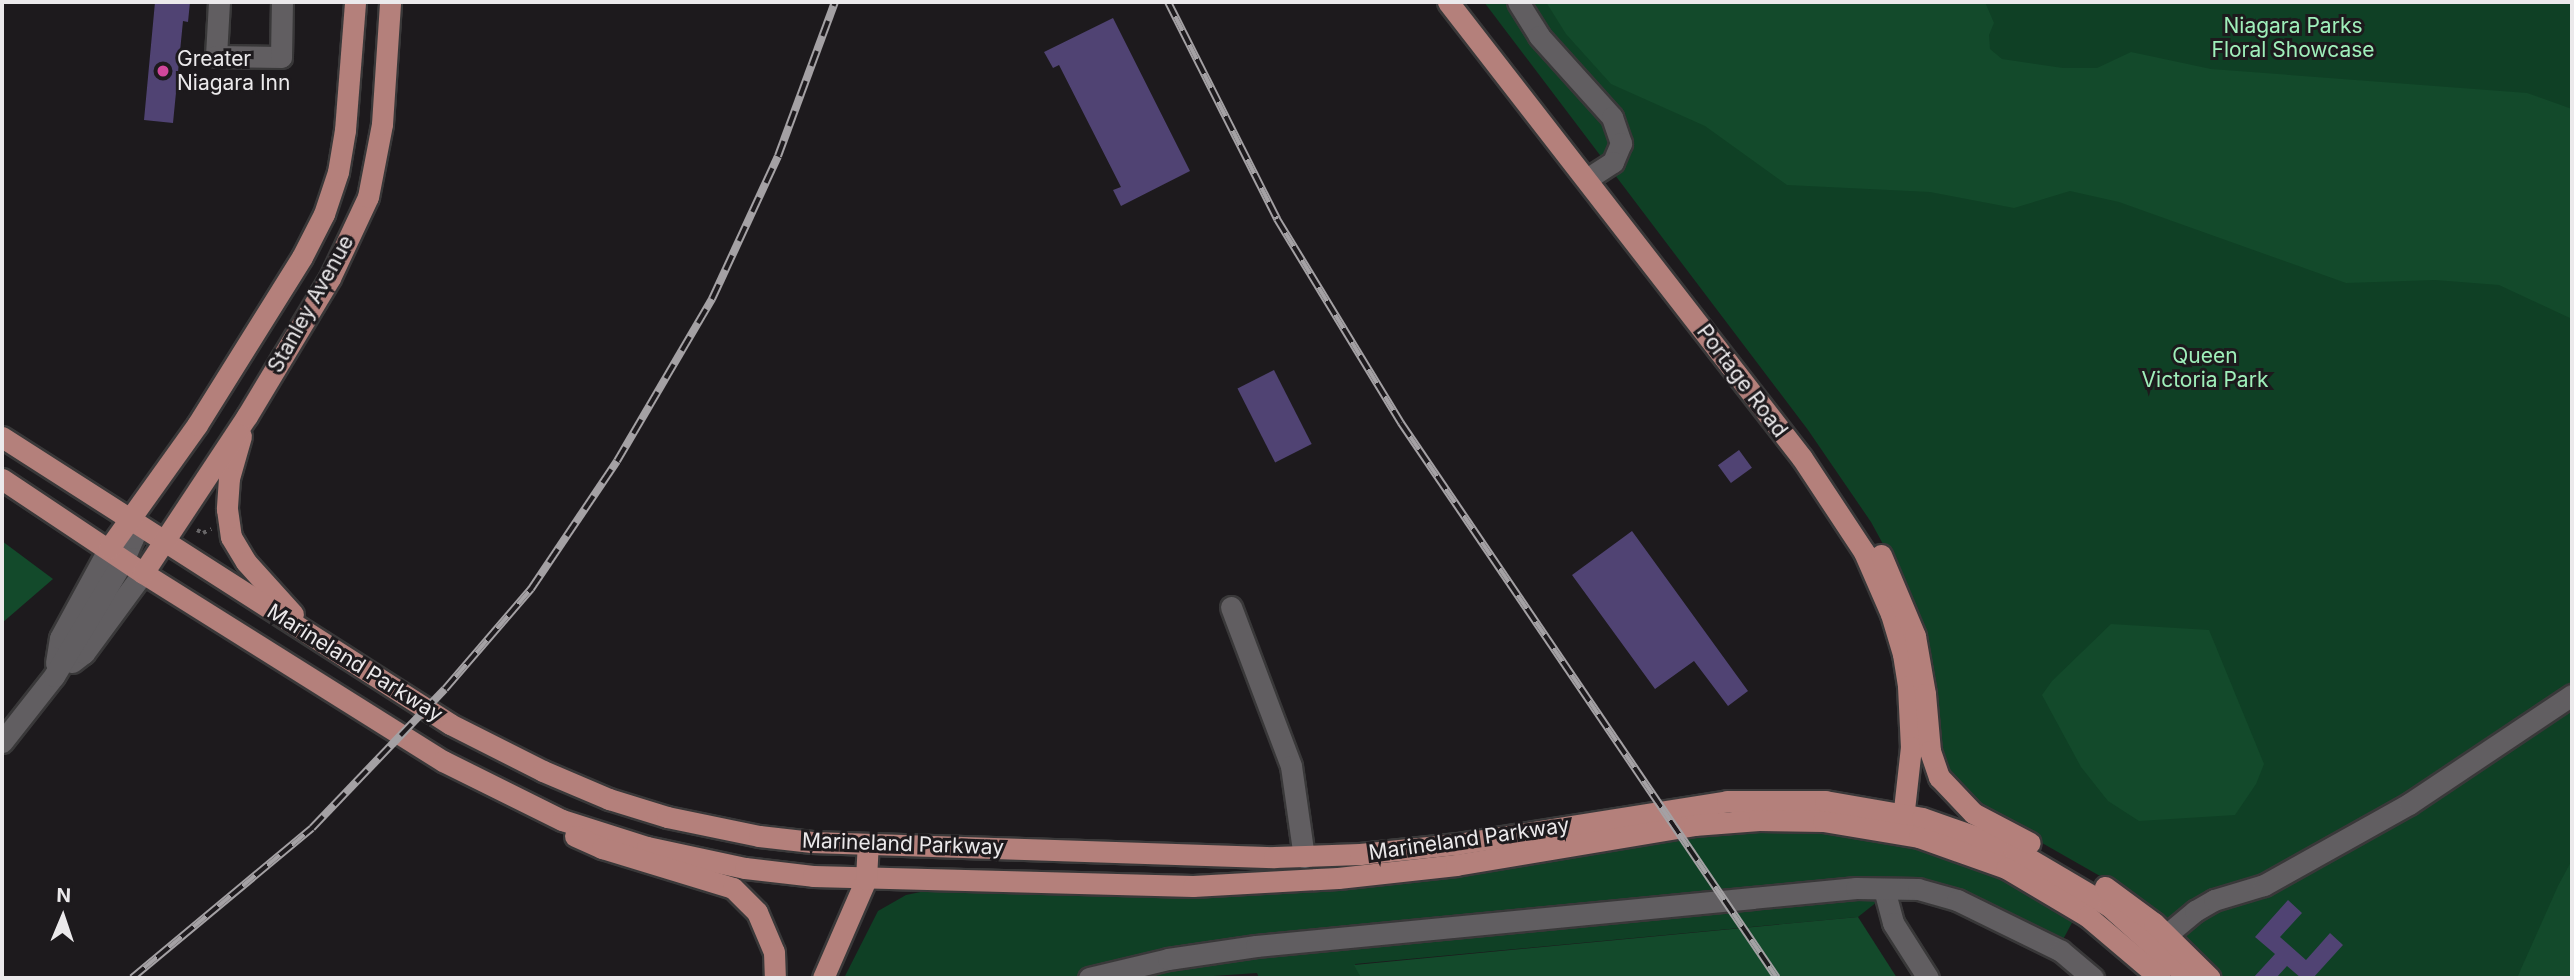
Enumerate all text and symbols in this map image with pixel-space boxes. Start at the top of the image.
park label: Niagara Parks Floral Showcase [2212,13,2374,63]
place label: Greater Niagara Inn [177,46,290,96]
marker: Greater Niagara Inn [155,63,171,79]
street label: Stanley Avenue [263,231,359,377]
street label: Portage Road [1691,320,1793,442]
park label: Queen Victoria Park [2142,343,2268,393]
street label: Marineland Parkway [263,599,447,727]
street label: Marineland Parkway [1367,812,1571,866]
street label: Marineland Parkway [802,828,1004,860]
north arrow [28,882,98,952]
text: N [56,884,71,907]

